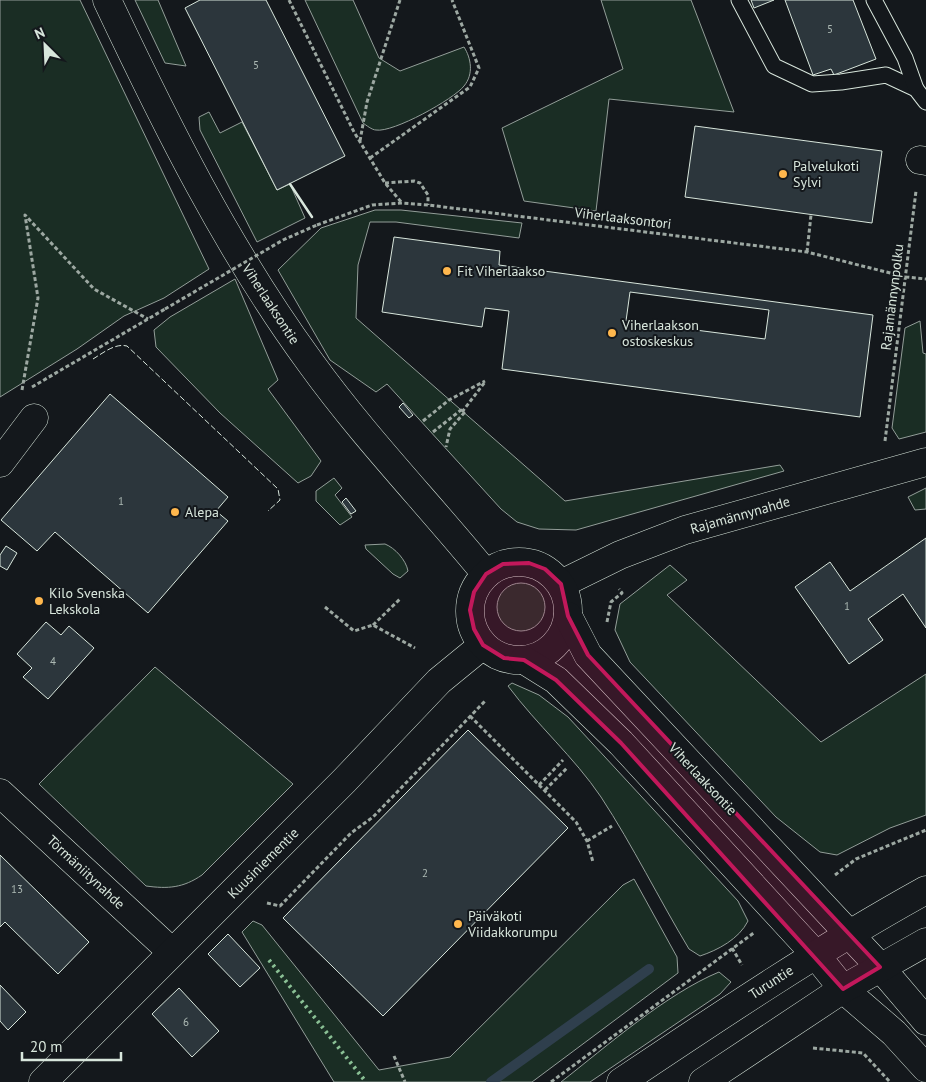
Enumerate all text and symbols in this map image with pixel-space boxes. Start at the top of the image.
north arrow [20,20,70,70]
house number: 5 [827,22,833,36]
text: N [32,23,48,43]
house number: 5 [253,58,259,72]
place label: Palvelukoti Sylvi [793,157,859,191]
marker: Palvelukoti Sylvi [777,168,789,180]
street label: Viherlaaksontori [572,203,673,233]
street label: Rajamännynpolku [877,243,907,351]
street label: Viherlaaksontie [238,259,304,348]
place label: Fit Viherlaakso [457,262,545,280]
marker: Fit Viherlaakso [441,265,453,277]
place label: Viherlaakson ostoskeskus [621,316,699,350]
marker: Viherlaakson ostoskeskus [606,327,618,339]
street label: Rajamännynahde [688,492,792,538]
house number: 1 [118,494,124,508]
place label: Alepa [185,503,219,521]
marker: Alepa [169,506,181,518]
place label: Kilo Svenska Lekskola [49,584,125,618]
marker: Kilo Svenska Lekskola [33,595,45,607]
house number: 1 [844,599,850,613]
house number: 4 [50,654,56,668]
street label: Viherlaaksontie [664,738,741,819]
street label: Kuusiniementie [224,824,302,902]
street label: Törmäniitynahde [43,831,129,913]
house number: 2 [422,866,428,880]
house number: 13 [11,882,23,896]
place label: Päiväkoti Viidakkorumpu [467,907,557,941]
marker: Päiväkoti Viidakkorumpu [452,918,464,930]
street label: Turuntie [745,961,797,1003]
house number: 6 [183,1015,189,1029]
scale bar [22,1030,121,1062]
text: 20 m [30,1037,63,1056]

